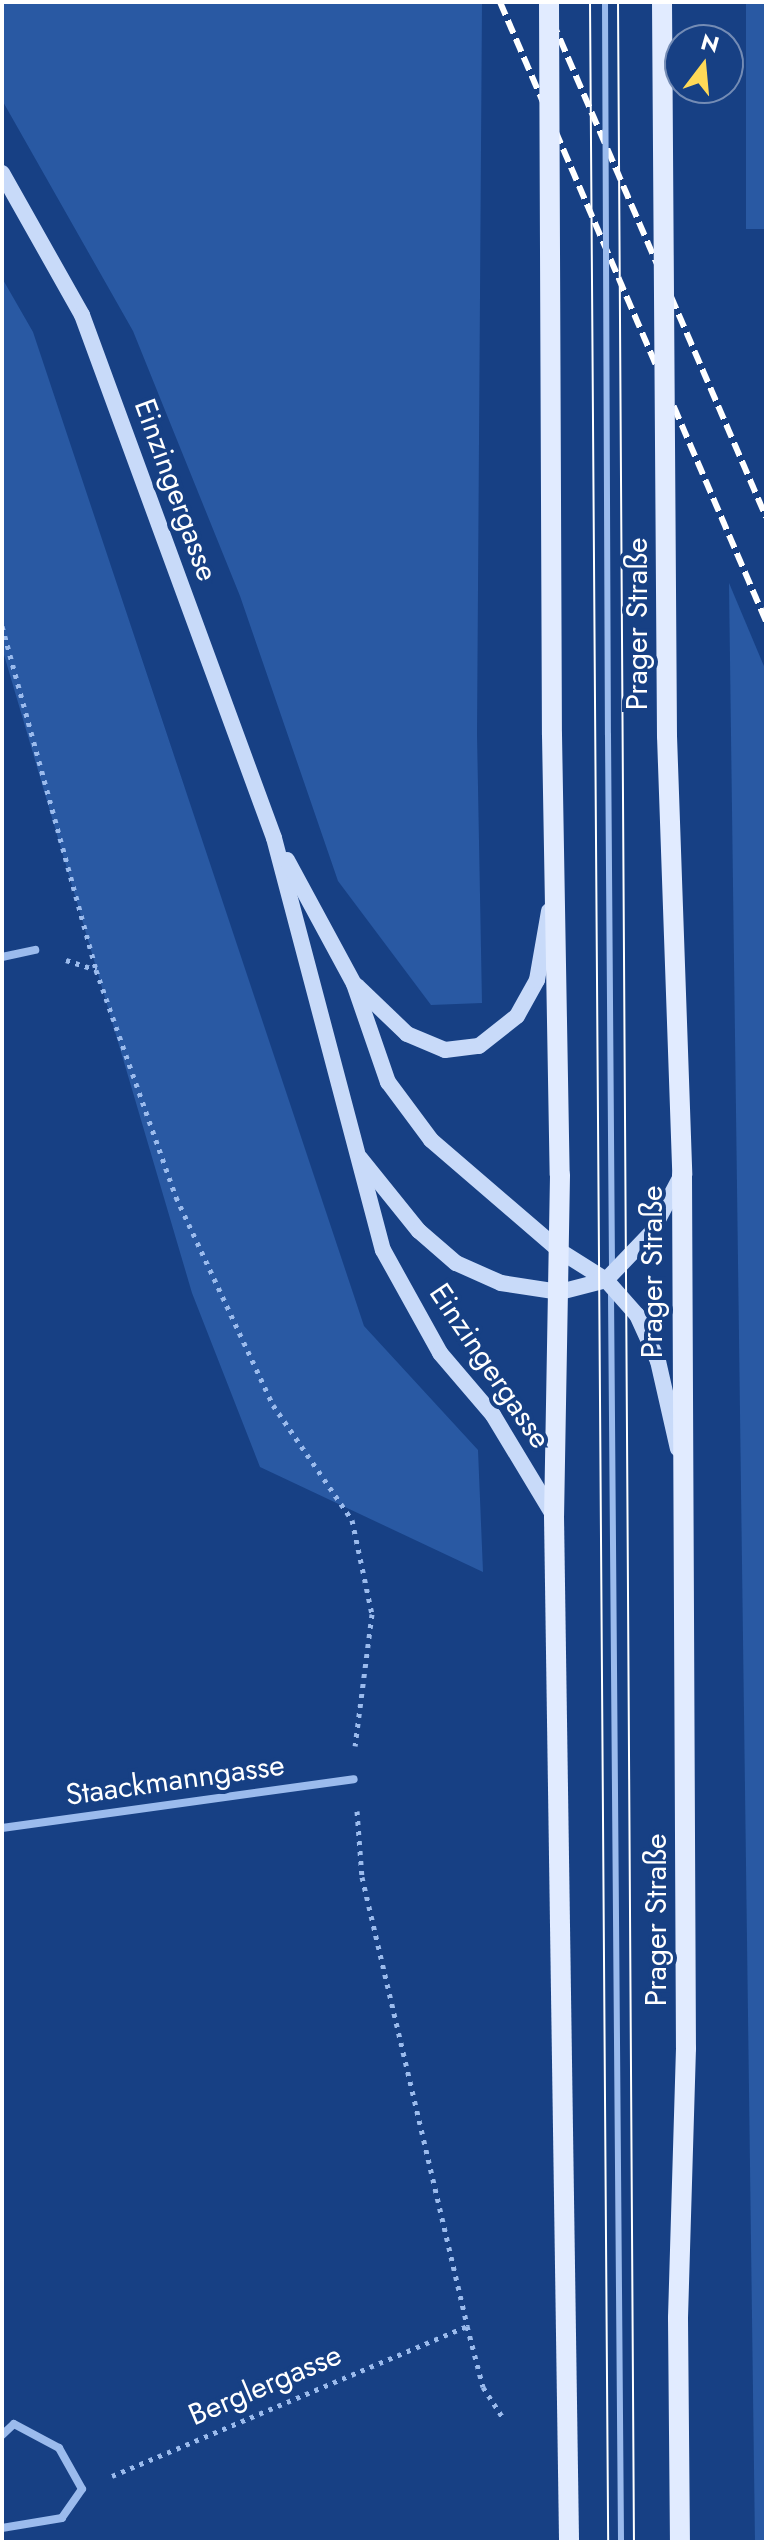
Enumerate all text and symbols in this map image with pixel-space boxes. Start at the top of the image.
north arrow [664,24,744,104]
text: N [697,25,723,61]
street label: Einzingergasse [126,394,226,586]
street label: Prager Straße [619,537,655,711]
street label: Prager Straße [634,1185,670,1359]
street label: Einzingergasse [422,1277,558,1455]
street label: Staackmanngasse [63,1747,287,1813]
street label: Prager Straße [638,1833,674,2007]
street label: Berglergasse [183,2337,347,2433]

